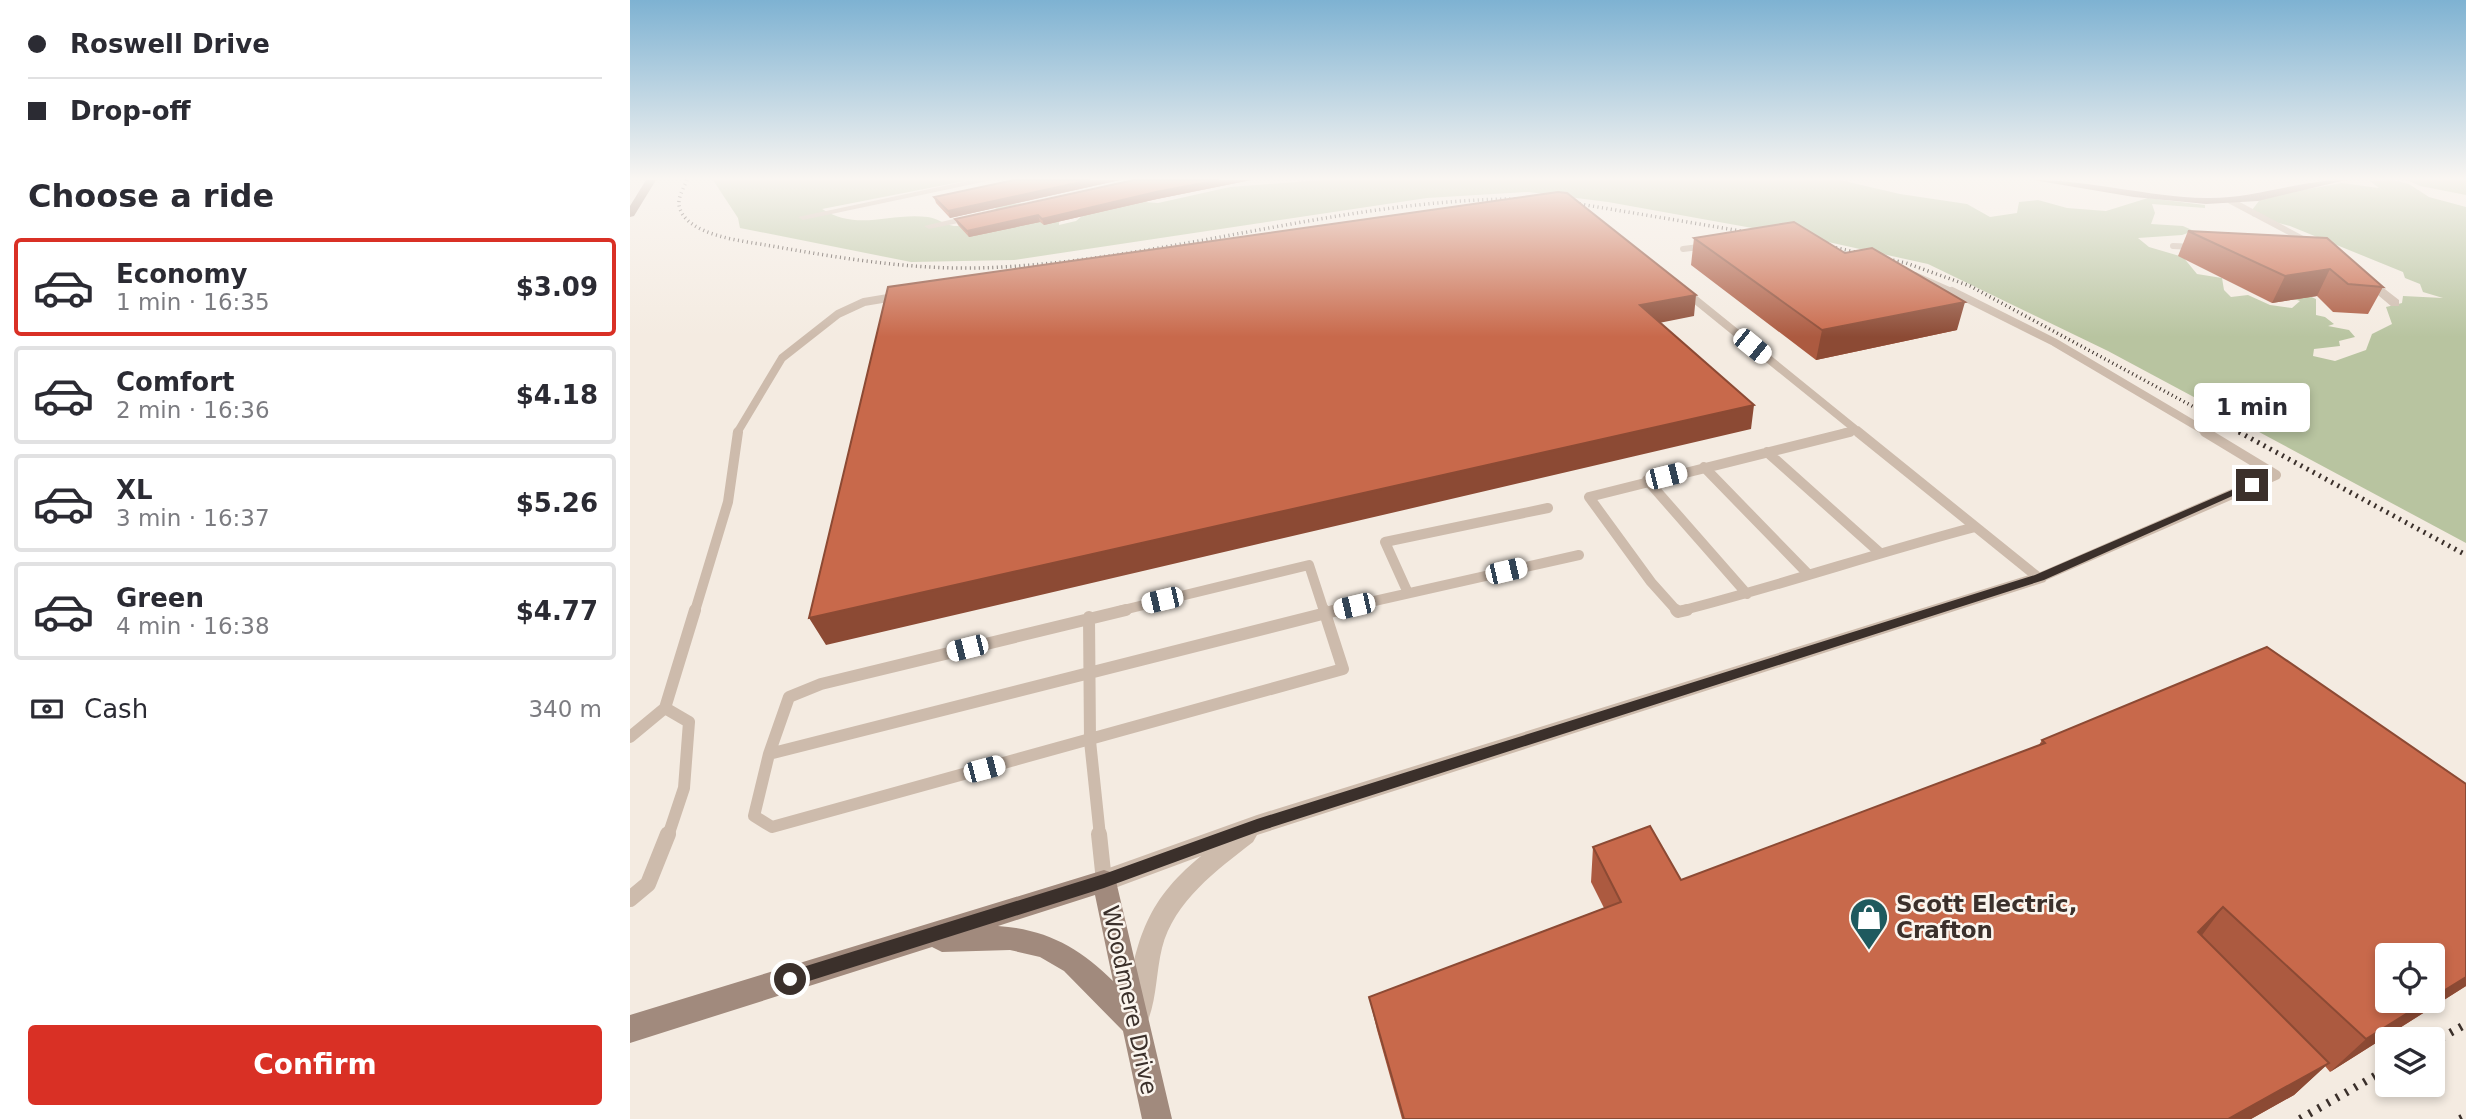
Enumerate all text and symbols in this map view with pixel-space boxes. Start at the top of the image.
text: Roswell Drive [70,29,270,59]
text: Drop-off [70,96,191,126]
text: Choose a ride [28,177,274,215]
icon: car [32,256,95,319]
text: Economy [116,259,247,289]
text: $3.09 [516,272,598,302]
text: 1 min · 16:35 [116,289,270,315]
car [1730,325,1775,367]
icon: car [32,364,95,427]
text: Comfort [116,367,234,397]
text: $4.18 [516,380,598,410]
callout: 1 min [2194,384,2310,433]
text: 1 min [2216,394,2288,420]
text: 2 min · 16:36 [116,397,270,423]
car [1644,461,1689,491]
route end [2236,469,2268,501]
icon: car [32,472,95,535]
text: XL [116,475,153,505]
text: $5.26 [516,488,598,518]
text: 3 min · 16:37 [116,505,270,531]
car [1484,556,1529,586]
icon: car [32,580,95,643]
text: Green [116,583,204,613]
car [1140,585,1185,615]
car [1332,591,1377,621]
text: $4.77 [516,596,598,626]
text: 4 min · 16:38 [116,613,270,639]
car [945,633,990,663]
icon: cash [28,690,66,728]
text: Cash [84,694,148,724]
text: 340 m [528,696,602,722]
car [961,753,1008,785]
place label: Scott Electric, Crafton [1896,891,2077,943]
shop icon: Scott Electric, Crafton [1848,896,1890,951]
street label: Woodmere Drive [1097,903,1163,1097]
map controls [2375,943,2445,1097]
button: locate [2375,943,2445,1013]
route start [774,963,806,995]
button: Confirm [28,1025,602,1105]
button: layers [2375,1027,2445,1097]

